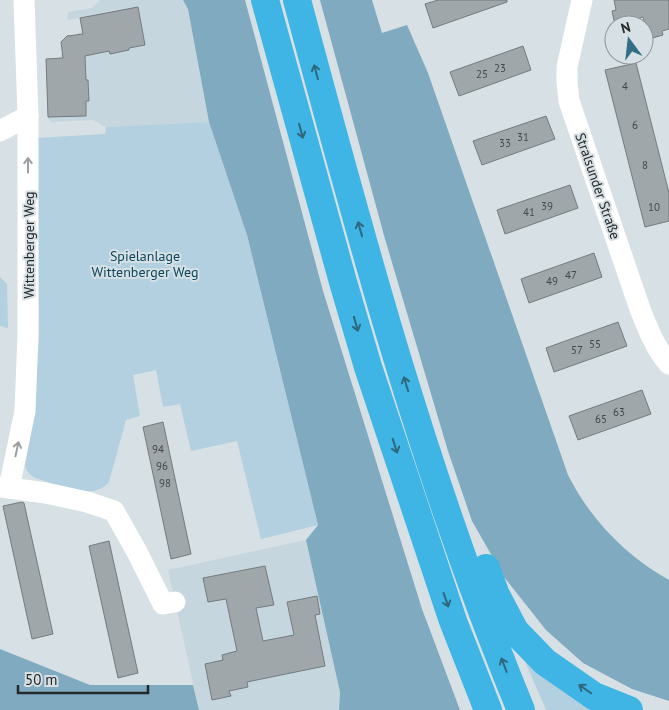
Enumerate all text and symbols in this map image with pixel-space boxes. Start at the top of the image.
north arrow [604,15,654,65]
text: N [619,18,632,37]
house number: 23 [494,61,506,75]
one-way arrow [311,65,320,81]
house number: 25 [476,67,488,81]
house number: 4 [622,79,628,93]
house number: 6 [632,118,638,132]
one-way arrow [297,123,306,139]
house number: 31 [517,130,529,144]
street label: Stralsunder Straße [571,130,625,242]
house number: 33 [499,136,511,150]
one-way arrow [23,157,33,173]
house number: 8 [642,158,648,172]
street label: Wittenberger Weg [20,191,38,299]
house number: 39 [541,199,553,213]
house number: 10 [648,200,660,214]
house number: 41 [523,205,535,219]
one-way arrow [354,221,364,237]
park label: Spielanlage Wittenberger Weg [91,247,199,281]
house number: 47 [565,268,577,282]
house number: 49 [546,274,558,288]
one-way arrow [351,316,361,332]
house number: 55 [589,337,601,351]
house number: 57 [571,343,583,357]
one-way arrow [401,377,411,393]
house number: 63 [613,405,625,419]
house number: 65 [595,412,607,426]
one-way arrow [390,438,400,454]
one-way arrow [13,441,22,457]
house number: 94 [152,442,164,456]
house number: 96 [156,459,168,473]
house number: 98 [159,476,171,490]
one-way arrow [442,592,451,608]
one-way arrow [498,657,507,672]
scale bar [18,662,148,694]
text: 50 m [25,670,58,689]
one-way arrow [578,684,592,694]

